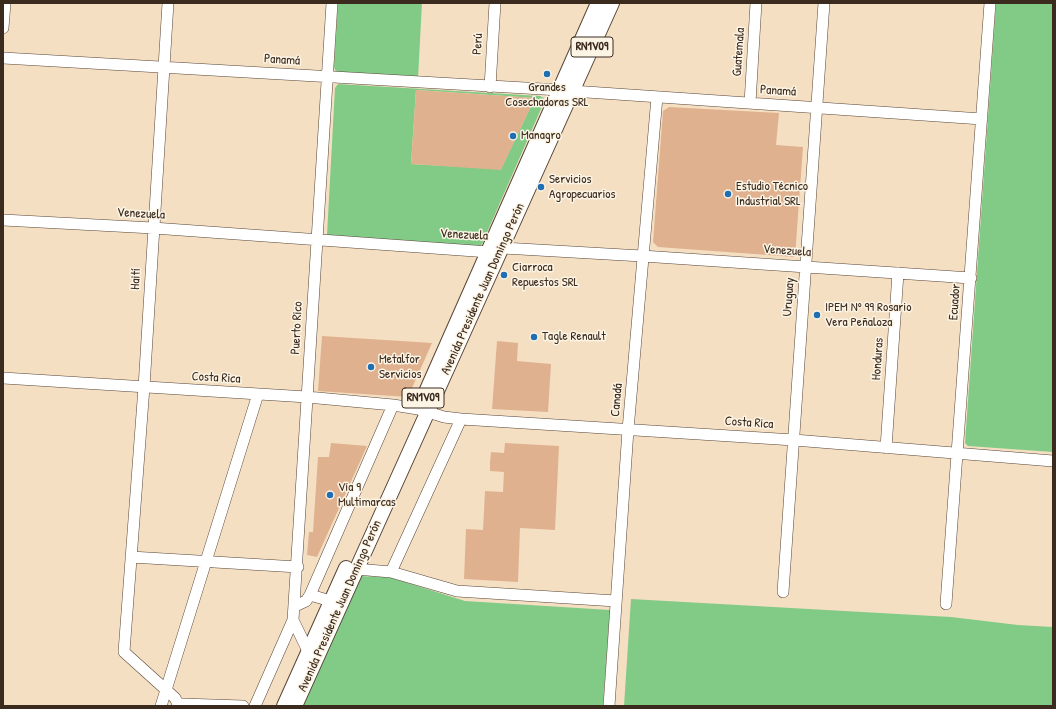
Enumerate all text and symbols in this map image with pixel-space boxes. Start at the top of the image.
street label: Guatemala [730,27,748,77]
street label: Perú [469,33,487,55]
road number: RN1V09 [571,37,613,57]
street label: Panamá [263,51,301,69]
marker: Grandes Cosechadoras SRL [542,69,552,79]
place label: Grandes Cosechadoras SRL [505,80,589,111]
street label: Panamá [759,82,797,100]
place label: Managro [521,128,561,144]
marker: Managro [508,131,518,141]
place label: Servicios Agropecuarios [549,172,616,203]
place label: Estudio Técnico Industrial SRL [736,179,808,210]
marker: Servicios Agropecuarios [536,182,546,192]
marker: Estudio Técnico Industrial SRL [723,189,733,199]
street label: Avenida Presidente Juan Domingo Perón [438,201,528,377]
street label: Venezuela [117,205,165,223]
street label: Venezuela [440,226,488,244]
street label: Venezuela [763,242,811,260]
place label: Ciarroca Repuestos SRL [512,260,578,291]
street label: Haití [128,268,144,290]
marker: Ciarroca Repuestos SRL [499,270,509,280]
street label: Uruguay [780,277,798,317]
street label: Ecuador [946,283,964,321]
place label: IPEM Nº 99 Rosario Vera Peñaloza [825,300,912,331]
street label: Puerto Rico [288,301,306,355]
marker: IPEM Nº 99 Rosario Vera Peñaloza [812,310,822,320]
place label: Tagle Renault [542,329,606,345]
marker: Tagle Renault [529,332,539,342]
street label: Honduras [869,337,887,381]
place label: Metalfor Servicios [379,352,421,383]
marker: Metalfor Servicios [366,362,376,372]
street label: Costa Rica [191,369,241,387]
street label: Canadá [608,383,626,417]
road number: RN1V09 [402,388,444,408]
street label: Costa Rica [724,414,774,432]
place label: Vía 9 Multimarcas [338,480,396,511]
marker: Vía 9 Multimarcas [325,490,335,500]
street label: Avenida Presidente Juan Domingo Perón [295,518,385,694]

